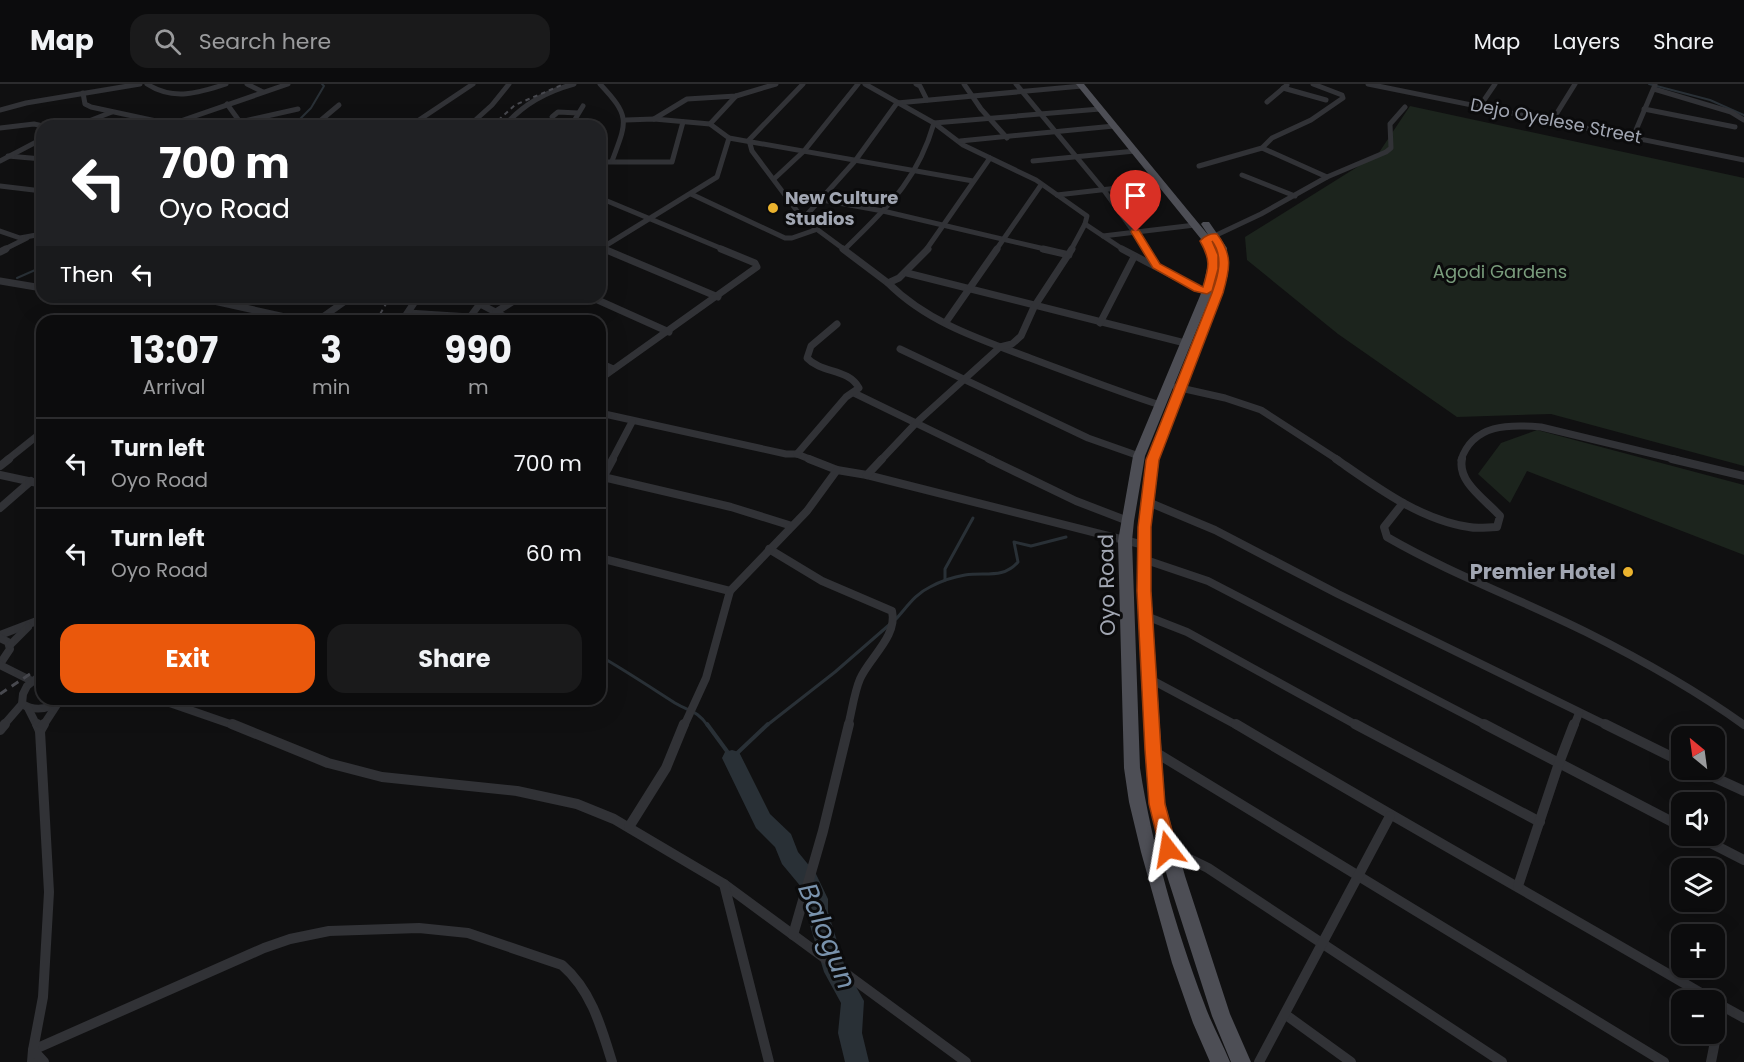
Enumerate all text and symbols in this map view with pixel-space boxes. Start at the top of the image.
search box [130,14,550,68]
text: Map [30,21,94,60]
icon: search [151,25,184,58]
text: Search here [199,26,331,57]
text: Map [1474,27,1520,56]
text: Layers [1553,27,1620,56]
text: Share [1653,27,1714,56]
street label: Dejo Oyelese Street [1468,92,1644,149]
text: 700 m [159,134,290,193]
icon: left [60,144,138,222]
pin [1110,170,1161,232]
icon: arrive [1119,179,1152,212]
place label: New Culture Studios [785,185,898,231]
text: Oyo Road [159,190,290,227]
marker: New Culture Studios [766,201,780,215]
icon: left [126,258,159,291]
text: Then [60,259,114,290]
park label: Agodi Gardens [1433,259,1567,284]
text: 13:07 [130,325,218,376]
text: 3 [320,325,342,376]
text: 990 [444,325,512,376]
text: Arrival [143,373,206,401]
text: min [312,373,350,401]
text: m [468,373,489,401]
text: Turn left [111,433,205,464]
icon: left [60,447,93,480]
text: 700 m [514,448,582,479]
text: Oyo Road [111,466,208,494]
text: Turn left [111,523,205,554]
street label: Oyo Road [1091,534,1122,636]
icon: left [60,537,93,570]
text: 60 m [526,538,582,569]
text: Oyo Road [111,556,208,584]
place label: Premier Hotel [1470,557,1616,586]
marker: Premier Hotel [1621,565,1635,579]
button: Exit [60,624,315,693]
button: Share [327,624,582,693]
north arrow [1671,726,1725,780]
map controls [1671,726,1725,1044]
button: sound [1671,792,1725,846]
position arrow [1136,817,1200,881]
button: layers [1671,858,1725,912]
water label: Balogun [789,877,866,994]
button: + [1671,924,1725,978]
button: − [1671,990,1725,1044]

